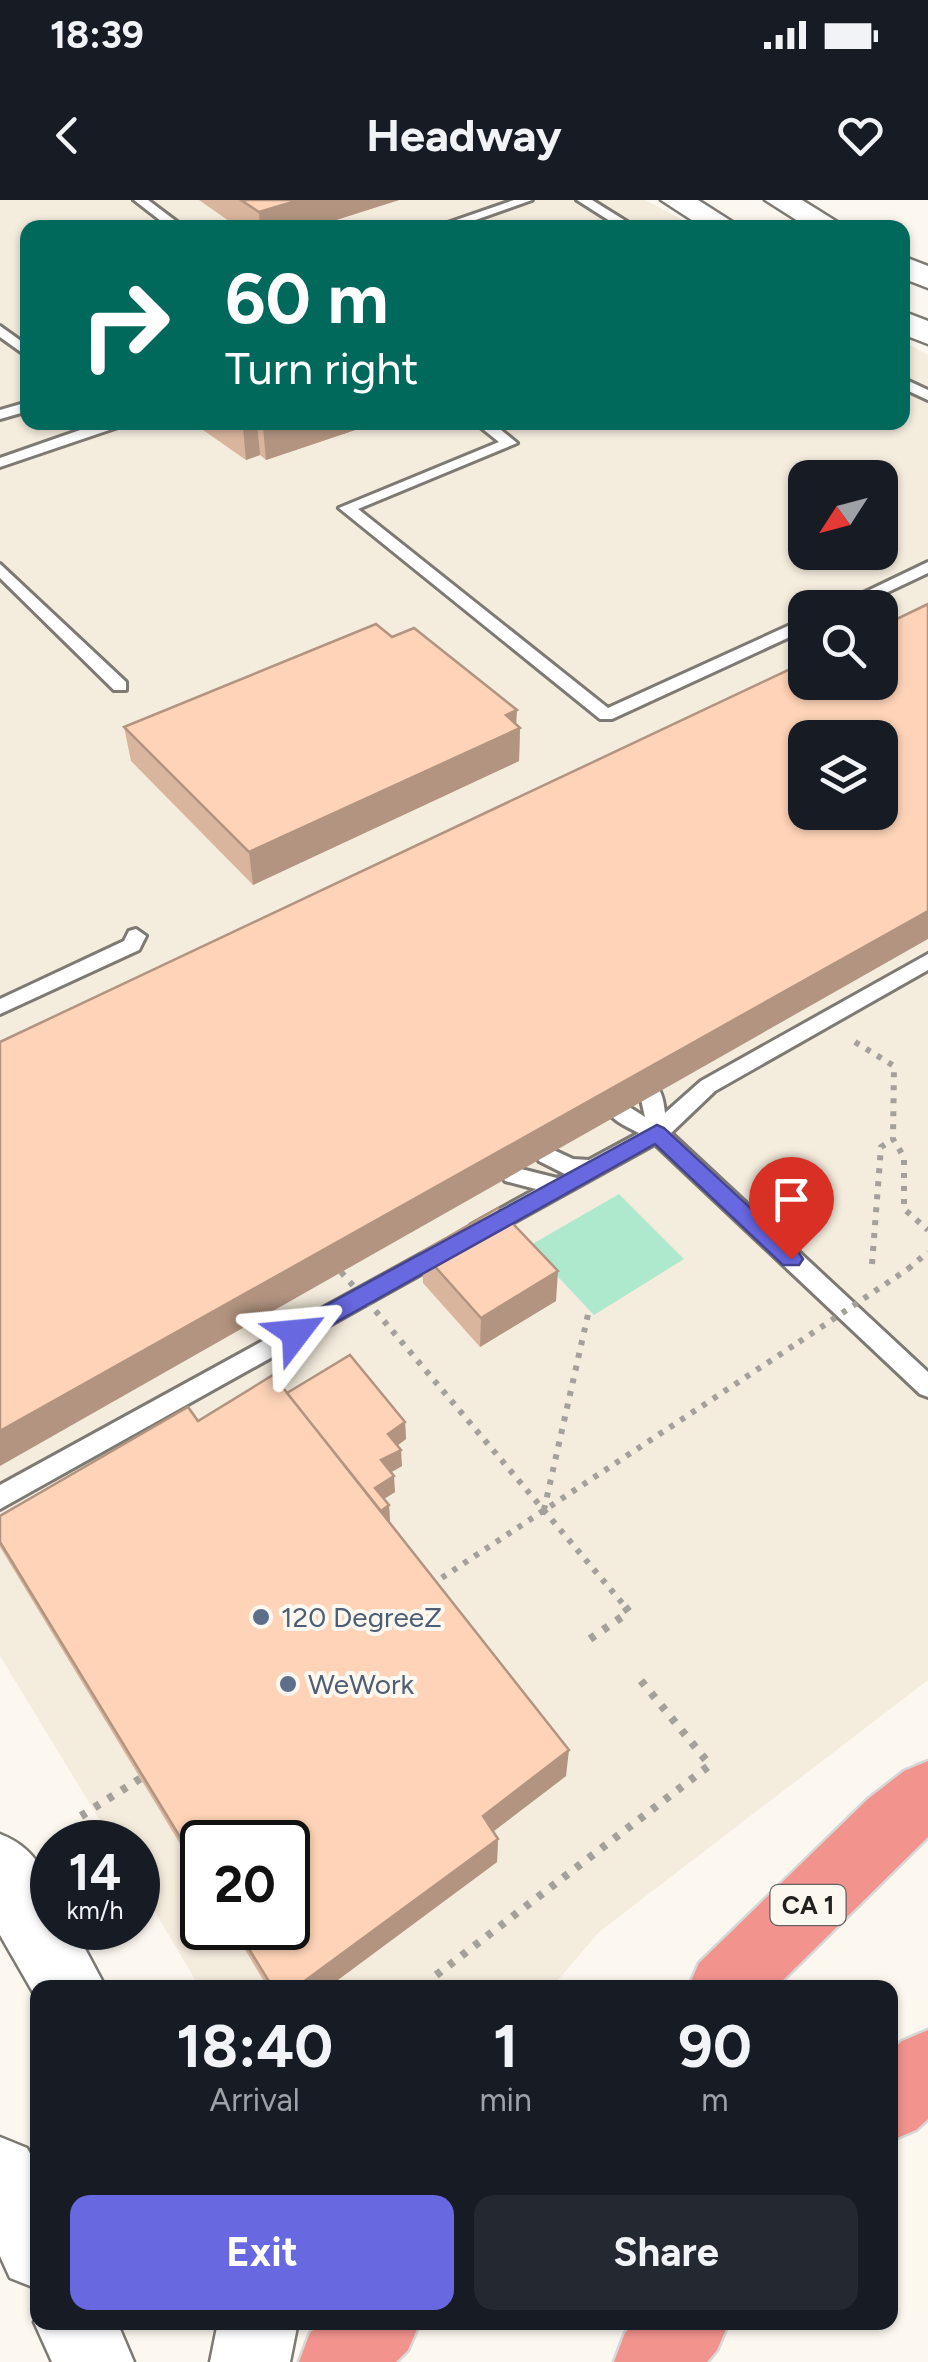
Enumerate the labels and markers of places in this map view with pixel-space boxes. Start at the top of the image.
pin [749,1157,834,1260]
place label: 120 DegreeZ [281,1600,442,1634]
marker: 120 DegreeZ [250,1606,272,1628]
place label: WeWork [308,1667,414,1701]
marker: WeWork [277,1673,299,1695]

